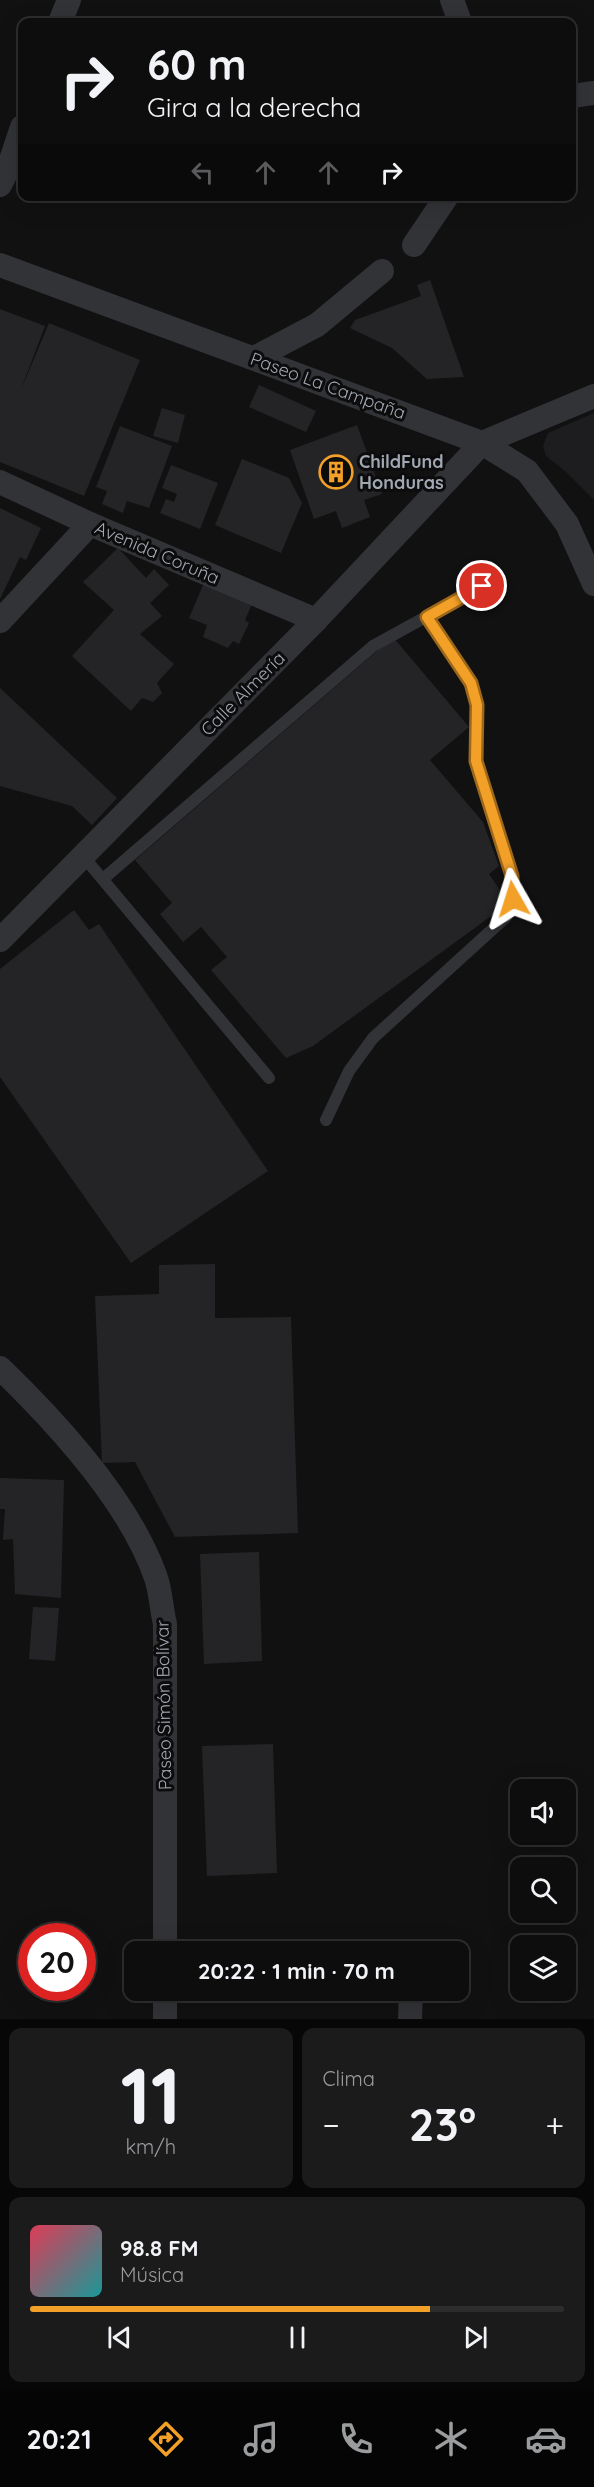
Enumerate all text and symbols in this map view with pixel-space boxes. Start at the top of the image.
text: 60 m [147,38,247,91]
icon: right [48,42,126,120]
text: Gira a la derecha [147,90,361,124]
icon: left [186,156,219,189]
icon: ahead [249,156,282,189]
icon: ahead [312,156,345,189]
icon: right [375,156,408,189]
street label: Paseo La Campaña [247,347,409,424]
place label: ChildFund Honduras [359,450,444,494]
building icon: ChildFund Honduras [318,454,354,490]
street label: Avenida Coruña [92,516,223,589]
pin [456,560,507,611]
icon: arrive [465,569,498,602]
street label: Calle Almería [196,647,290,741]
position arrow [481,867,545,931]
street label: Paseo Simón Bolívar [151,1620,176,1790]
map controls [510,1779,576,2001]
button: sound [510,1779,576,1845]
button: search [510,1857,576,1923]
speed limit sign: 20 [18,1923,96,2001]
button: layers [510,1935,576,2001]
text: 20:22 · 1 min · 70 m [198,1957,395,1985]
text: 11 [120,2046,181,2144]
text: Clima [323,2066,375,2091]
text: 23° [409,2096,476,2152]
text: − [323,2104,340,2145]
text: + [545,2104,564,2145]
text: km/h [125,2134,176,2159]
text: 98.8 FM [120,2234,199,2262]
text: Música [120,2262,184,2287]
icon: previous [103,2321,136,2354]
icon: pause [281,2321,314,2354]
icon: next [459,2321,492,2354]
icon: directions [145,2418,187,2460]
icon: music [240,2418,282,2460]
icon: phone [335,2418,377,2460]
icon: climate [430,2418,472,2460]
icon: car [525,2418,567,2460]
text: 20:21 [27,2422,92,2456]

